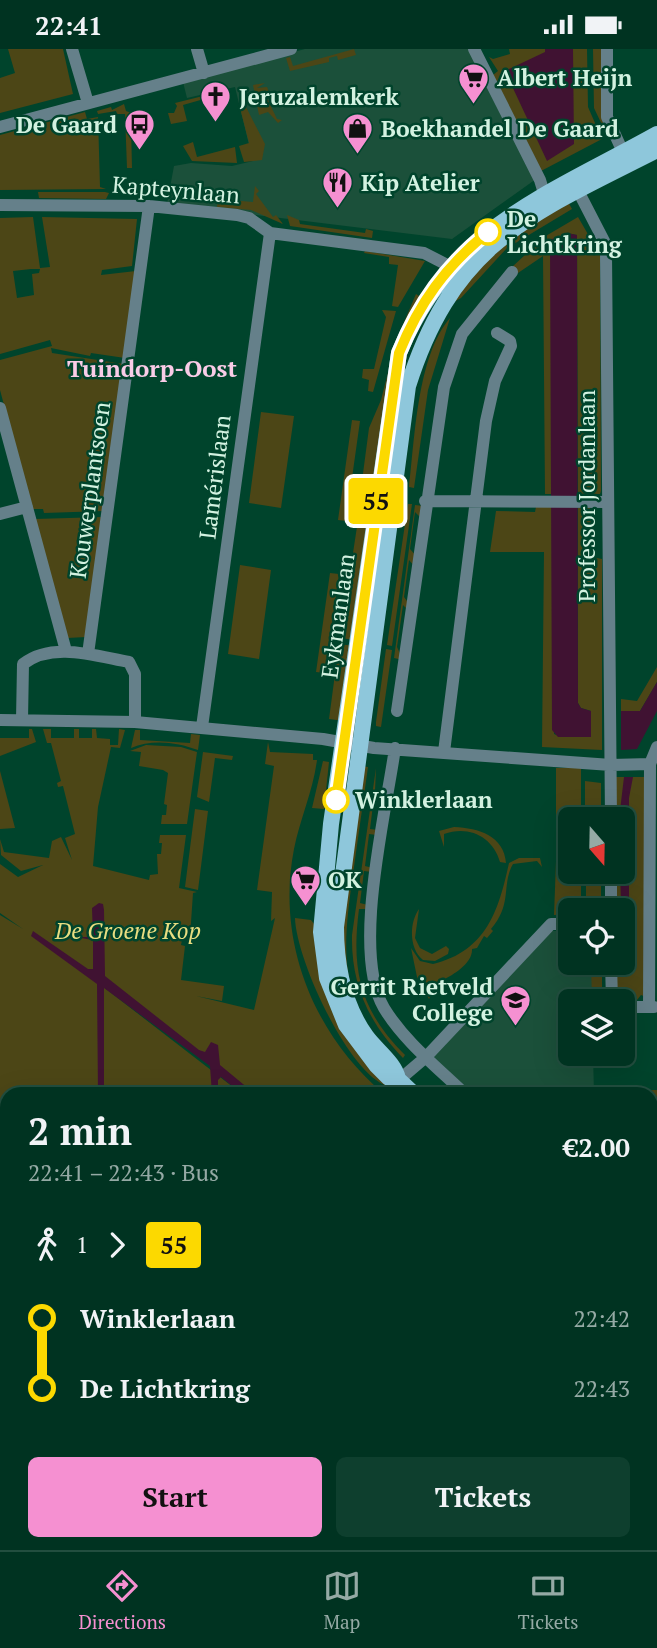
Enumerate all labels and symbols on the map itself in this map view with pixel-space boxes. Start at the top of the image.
supermarket icon: Albert Heijn [457,61,491,105]
place label: Albert Heijn [497,62,633,93]
church icon: Jeruzalemkerk [199,80,233,124]
place label: Jeruzalemkerk [239,81,399,112]
bus stop icon: De Gaard [123,108,157,152]
place label: De Gaard [16,109,117,140]
shop icon: Boekhandel De Gaard [341,112,375,156]
place label: Boekhandel De Gaard [381,113,619,144]
restaurant icon: Kip Atelier [321,166,355,210]
place label: Kip Atelier [361,167,480,198]
street label: Kapteynlaan [111,168,241,211]
place label: De Lichtkring [507,203,623,260]
marker: De Lichtkring [475,219,501,245]
district label: Tuindorp-Oost [67,352,237,384]
street label: Professor Jordanlaan [571,389,602,602]
street label: Kouwerplantsoen [62,399,117,580]
street label: Lamérislaan [191,413,238,541]
line badge: 55 [344,478,408,524]
street label: Eykmanlaan [313,551,362,680]
place label: Winklerlaan [355,784,493,815]
marker: Winklerlaan [323,787,349,813]
north arrow [558,807,635,884]
supermarket icon: OK [288,863,322,907]
place label: OK [328,864,362,895]
park label: De Groene Kop [54,915,201,946]
place label: Gerrit Rietveld College [331,971,493,1028]
school or university icon: Gerrit Rietveld College [499,983,533,1027]

